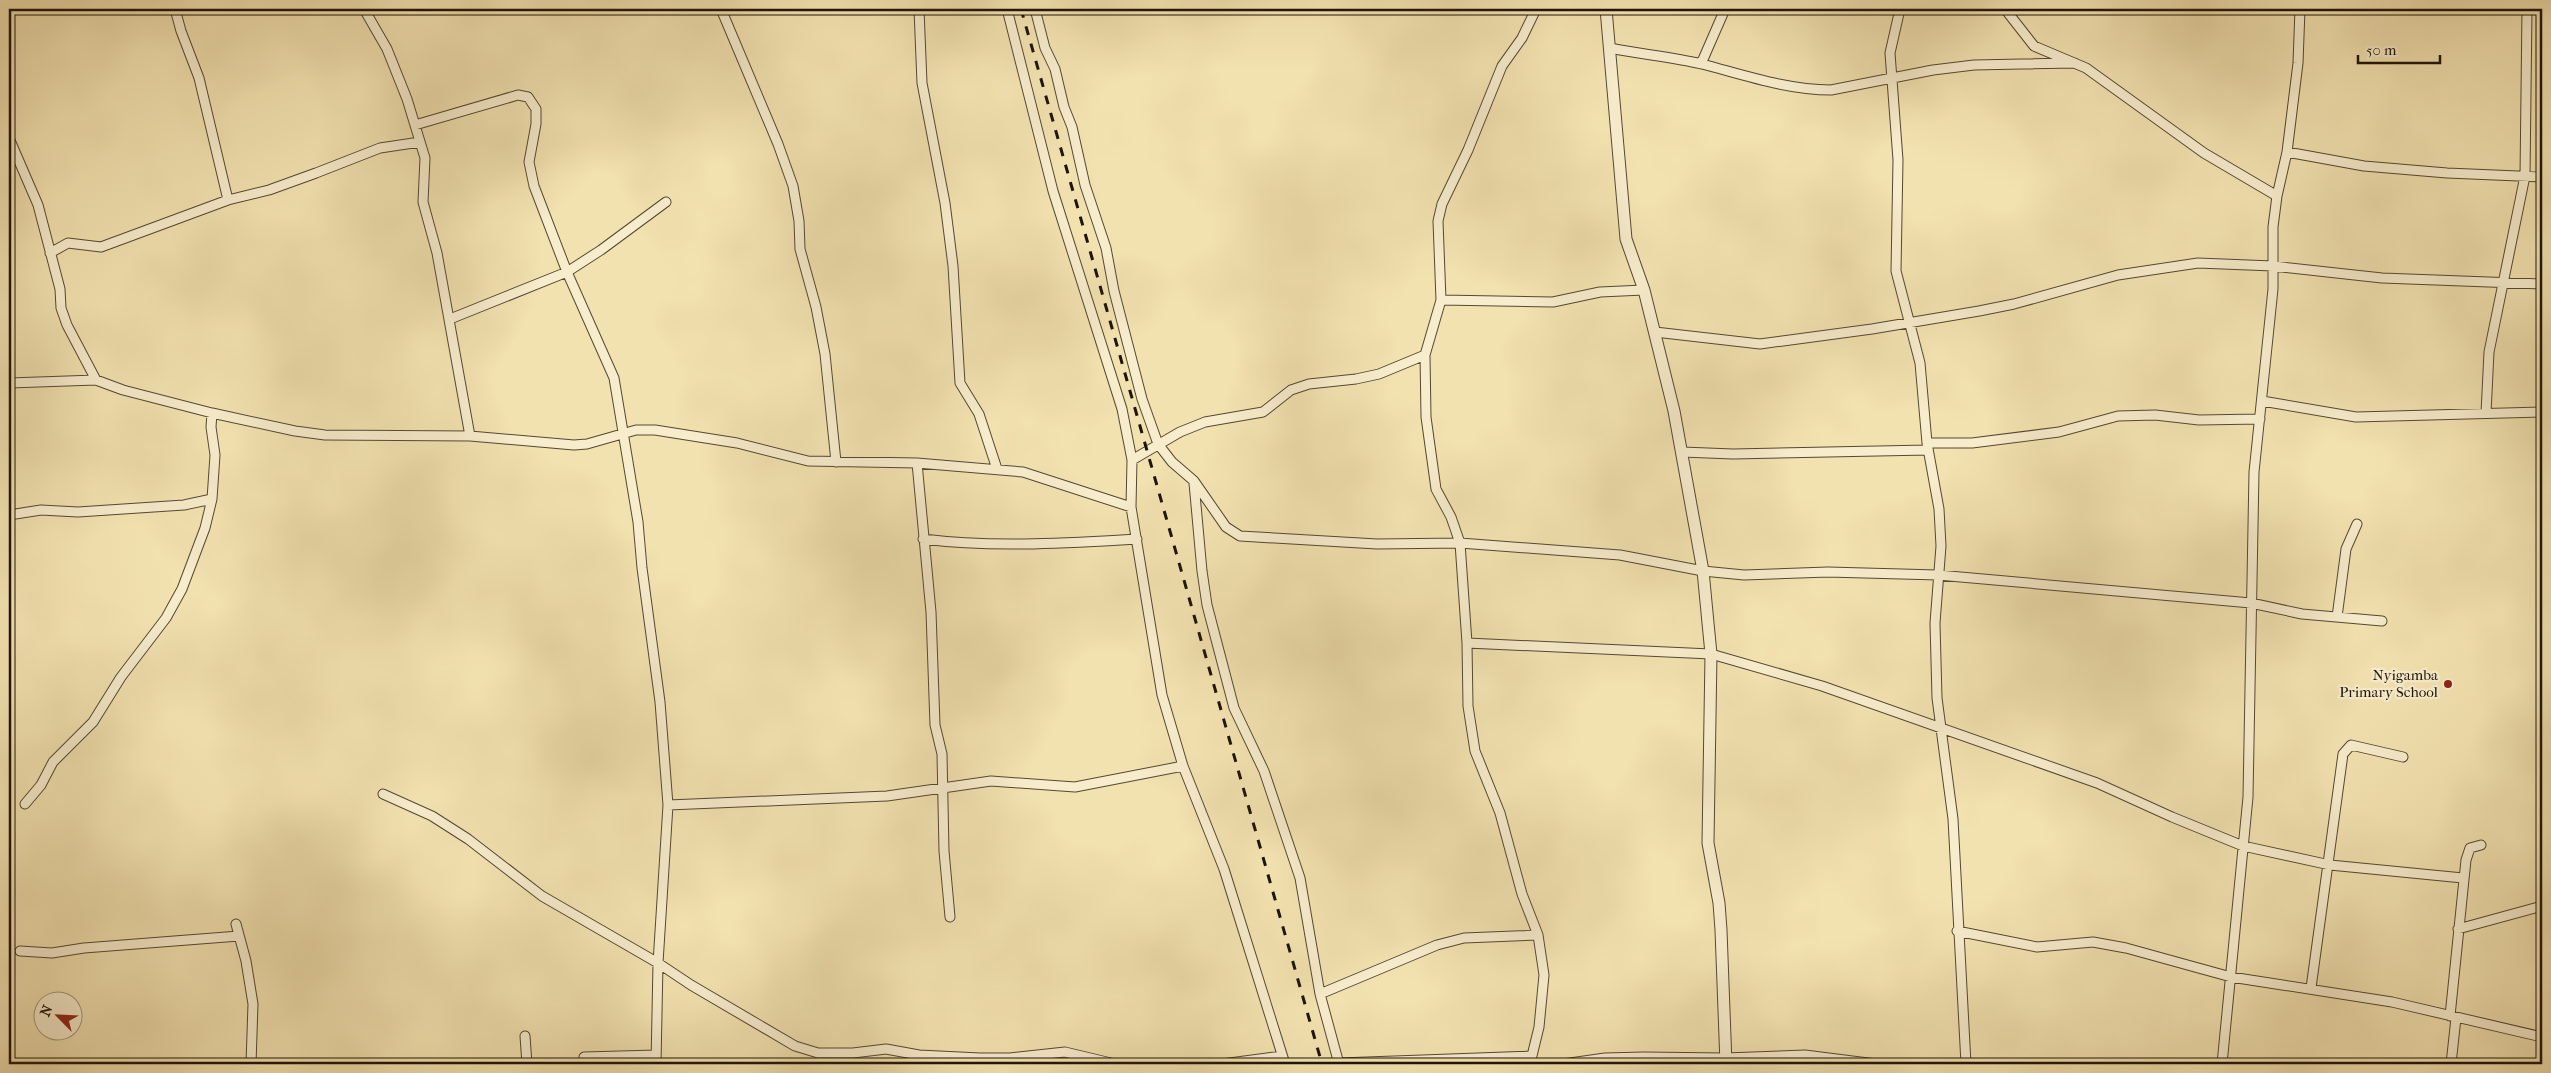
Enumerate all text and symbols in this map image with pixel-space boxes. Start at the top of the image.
scale bar [2358,32,2441,64]
text: 50 m [2366,41,2397,59]
place label: Nyigamba Primary School [2339,666,2439,701]
marker: Nyigamba Primary School [2442,678,2454,690]
north arrow [32,990,82,1040]
text: N [37,1002,57,1019]

